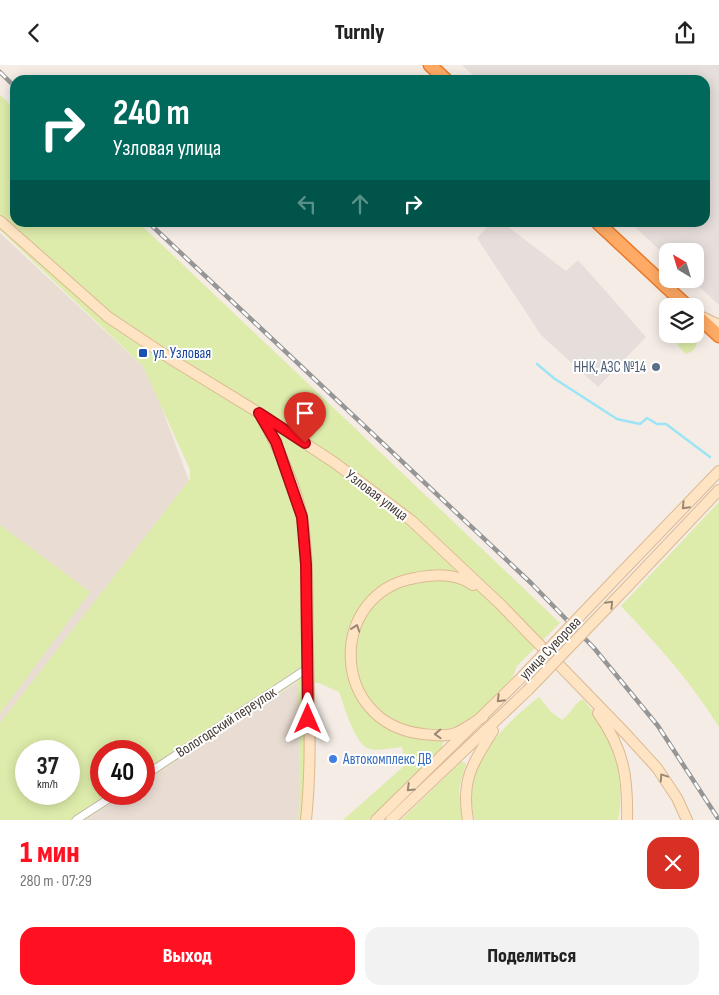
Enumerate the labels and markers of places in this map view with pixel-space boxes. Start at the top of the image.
place label: ул. Узловая [153,344,211,363]
marker: ул. Узловая [137,347,149,359]
place label: ННК, АЗС №14 [573,358,646,377]
marker: ННК, АЗС №14 [650,361,662,373]
pin [284,392,326,443]
place label: Автокомплекс ДВ [342,750,432,769]
marker: Автокомплекс ДВ [327,753,339,765]

